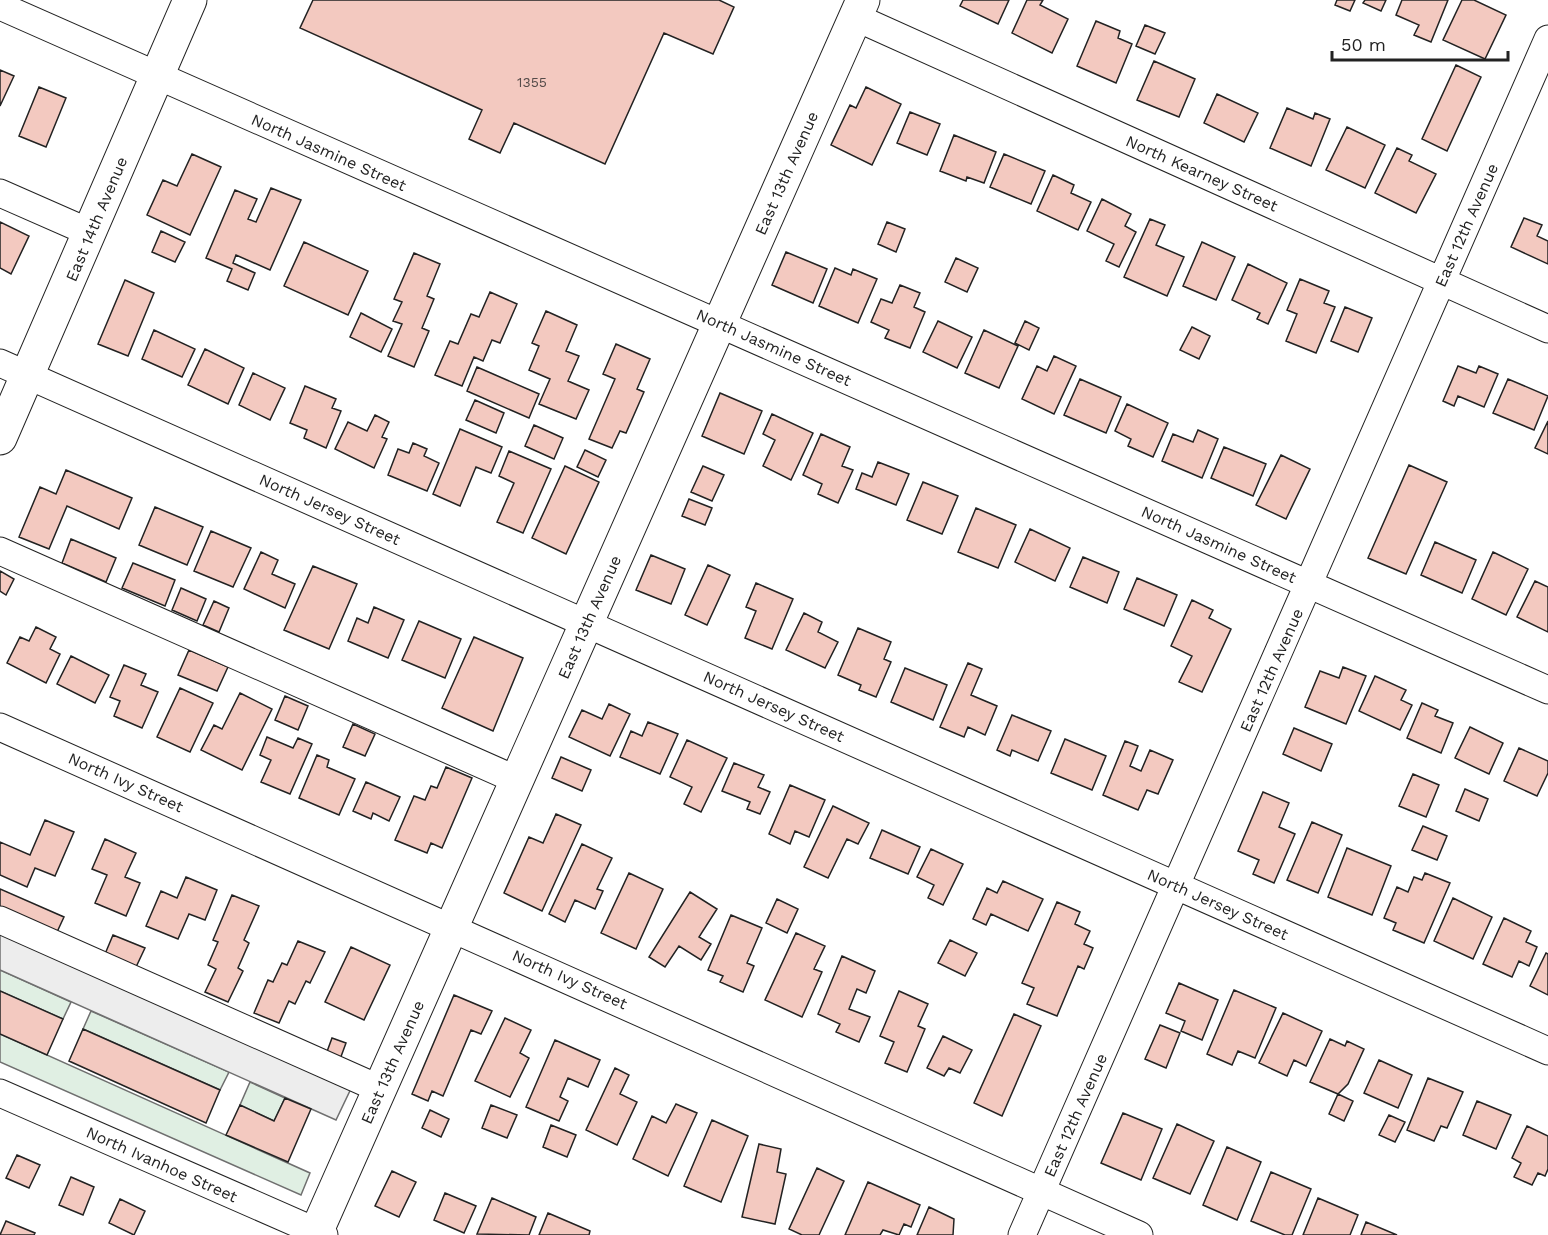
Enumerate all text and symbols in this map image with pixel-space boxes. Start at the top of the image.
scale bar [1332,24,1508,62]
text: 50 m [1341,34,1386,55]
house number: 1355 [517,74,547,90]
street label: East 13th Avenue [751,109,822,238]
street label: North Jasmine Street [248,110,409,195]
street label: North Kearney Street [1123,131,1281,216]
street label: East 14th Avenue [62,154,131,284]
street label: East 12th Avenue [1431,161,1502,290]
street label: North Jasmine Street [693,305,854,390]
street label: North Jersey Street [256,470,403,549]
street label: North Jasmine Street [1138,502,1299,587]
street label: East 13th Avenue [554,553,625,682]
street label: East 12th Avenue [1236,606,1307,735]
street label: North Jersey Street [700,667,847,746]
street label: North Ivy Street [65,749,187,816]
street label: North Jersey Street [1144,865,1291,944]
street label: North Ivy Street [509,946,631,1013]
street label: East 13th Avenue [357,998,428,1127]
street label: East 12th Avenue [1040,1051,1111,1180]
street label: North Ivanhoe Street [83,1123,241,1207]

